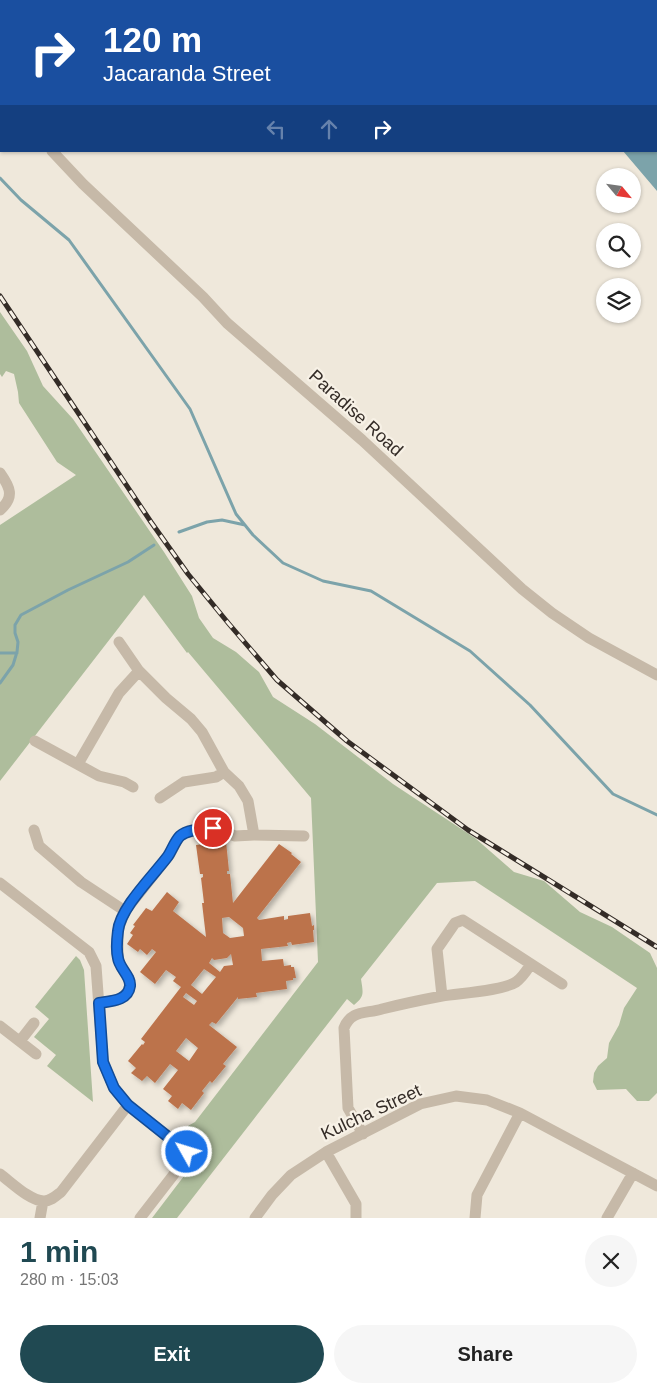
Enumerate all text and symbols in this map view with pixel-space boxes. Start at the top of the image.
icon: right [20,20,85,85]
text: 120 m [103,20,202,59]
text: Jacaranda Street [103,61,271,86]
icon: left [262,115,290,143]
icon: ahead [315,115,343,143]
icon: right [368,115,396,143]
north arrow [596,168,641,212]
map controls [596,168,641,323]
button: search [596,223,641,268]
button: layers [596,278,641,323]
street label: Paradise Road [305,366,407,460]
pin [192,807,234,849]
icon: arrive [199,814,227,842]
street label: Kulcha Street [318,1080,424,1144]
position arrow [160,1125,212,1177]
text: 1 min [20,1235,98,1268]
button: close [585,1235,637,1287]
text: 280 m · 15:03 [20,1271,119,1288]
button: Exit [20,1325,324,1383]
button: Share [334,1325,637,1383]

